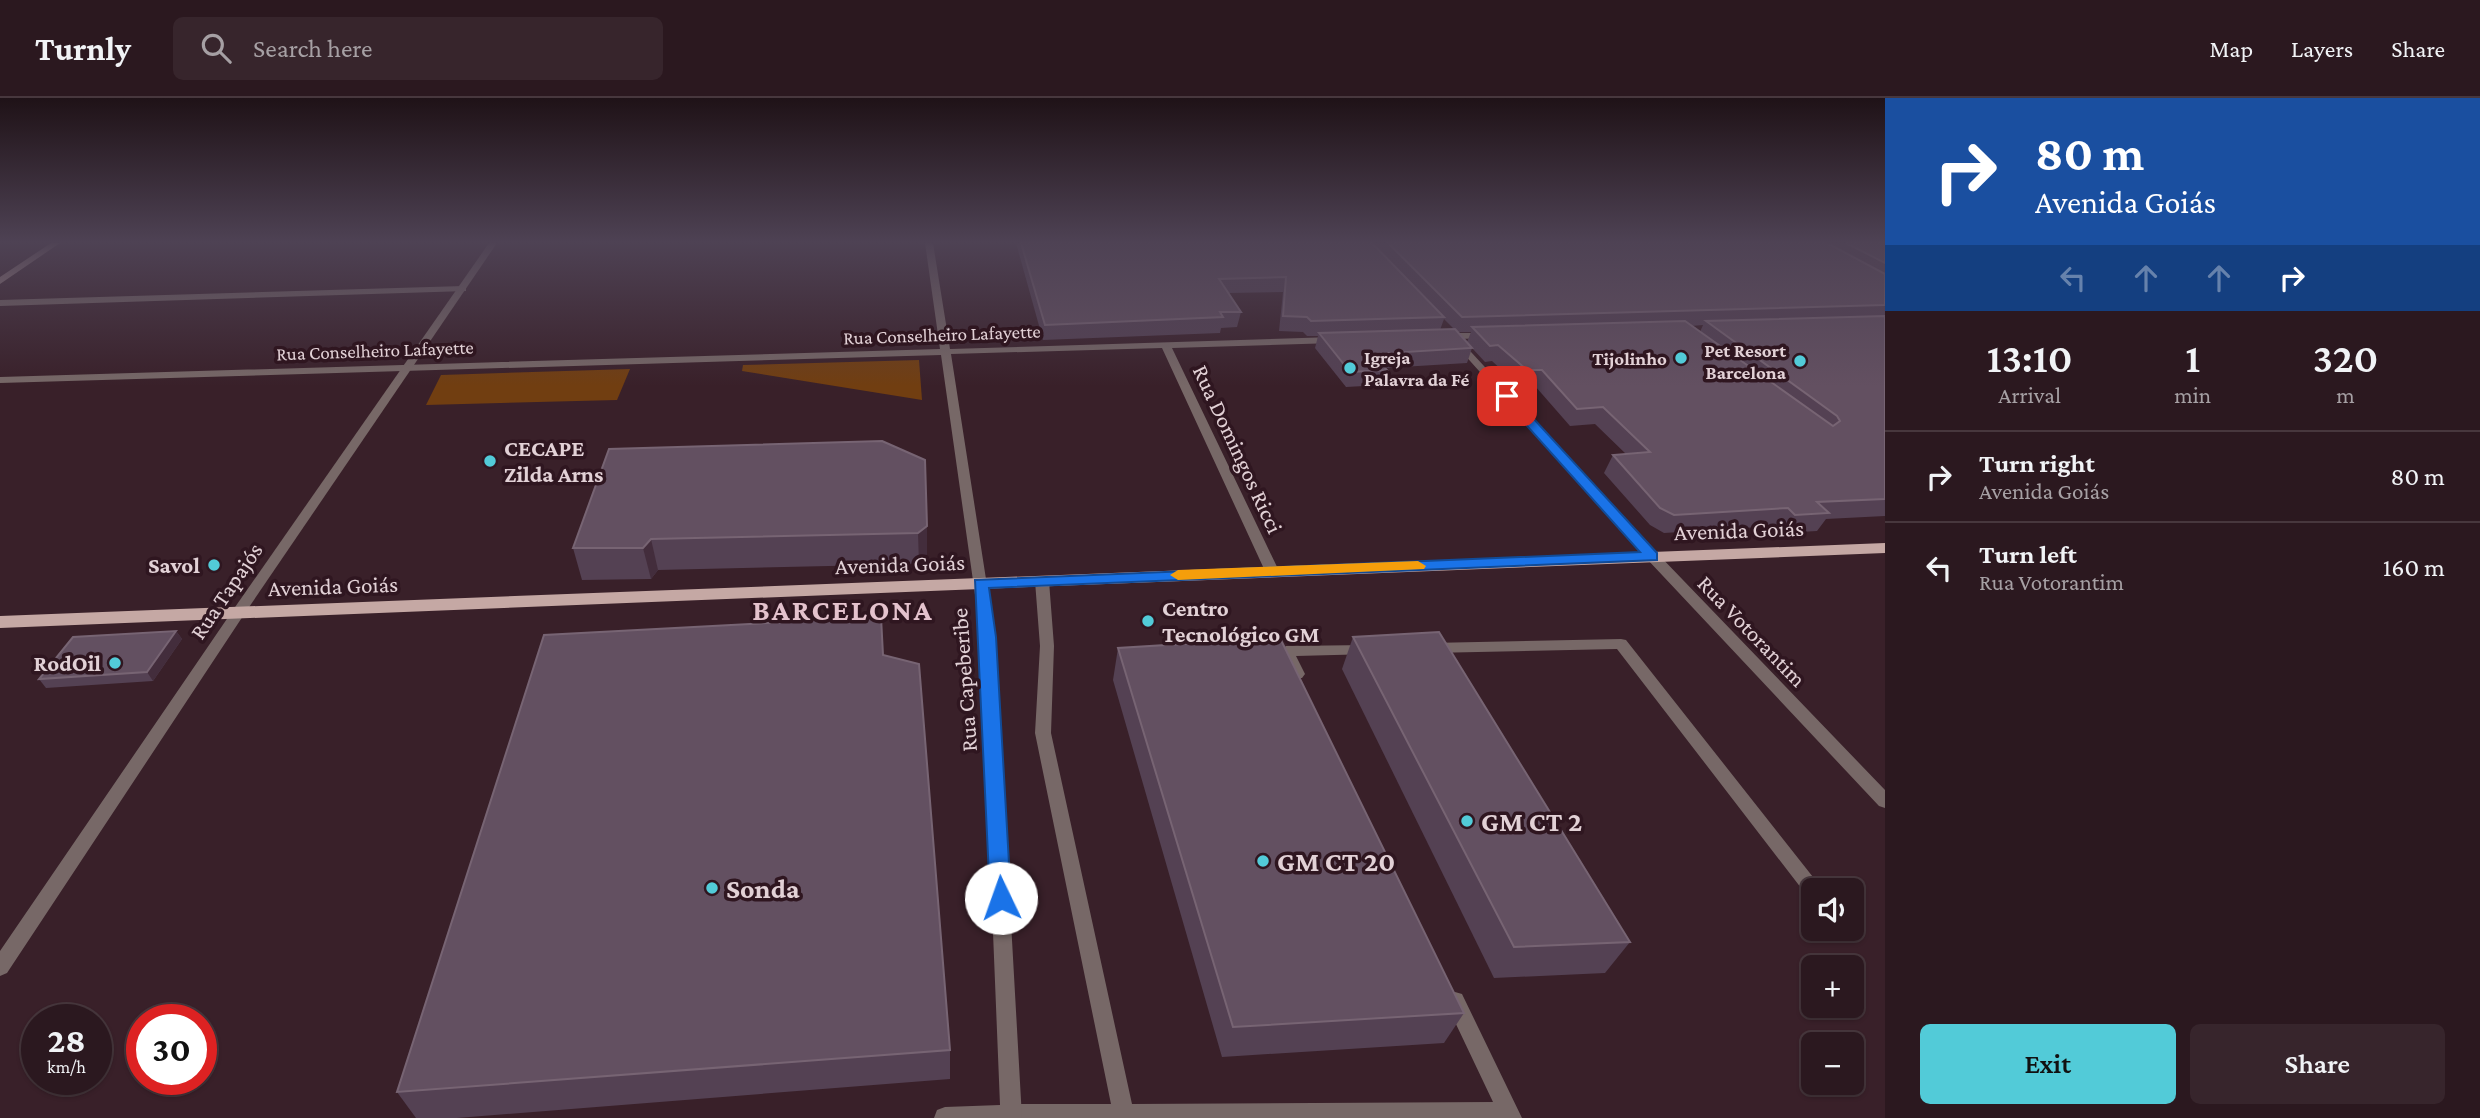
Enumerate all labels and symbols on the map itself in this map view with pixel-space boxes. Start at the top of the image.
street label: Rua Conselheiro Lafayette [843,321,1041,348]
street label: Rua Conselheiro Lafayette [276,337,474,364]
place label: Pet Resort Barcelona [1704,340,1787,383]
place label: Igreja Palavra da Fé [1364,347,1469,390]
place label: Tijolinho [1592,348,1667,370]
marker: Tijolinho [1673,350,1689,366]
marker: Pet Resort Barcelona [1792,353,1808,369]
marker: Igreja Palavra da Fé [1342,360,1358,376]
street label: Rua Domingos Ricci [1188,361,1288,537]
pin [1477,366,1537,426]
place label: CECAPE Zilda Arns [504,435,603,487]
marker: CECAPE Zilda Arns [482,453,498,469]
street label: Avenida Goiás [1673,515,1805,545]
street label: Rua Tapajós [184,538,268,644]
street label: Avenida Goiás [834,549,966,579]
place label: Savol [148,552,200,578]
marker: Savol [206,557,222,573]
street label: Rua Votorantim [1692,570,1812,692]
street label: Avenida Goiás [267,571,399,601]
district label: BARCELONA [752,593,934,626]
place label: Centro Tecnológico GM [1162,595,1319,647]
street label: Rua Capeberibe [946,607,982,753]
marker: Centro Tecnológico GM [1140,613,1156,629]
place label: RodOil [34,650,101,676]
marker: RodOil [107,655,123,671]
place label: GM CT 2 [1481,806,1582,837]
marker: GM CT 2 [1459,813,1475,829]
place label: GM CT 20 [1277,846,1395,877]
marker: GM CT 20 [1255,853,1271,869]
position arrow [964,861,1038,935]
place label: Sonda [726,873,800,904]
marker: Sonda [704,880,720,896]
speed limit sign: 30 [126,1004,217,1095]

